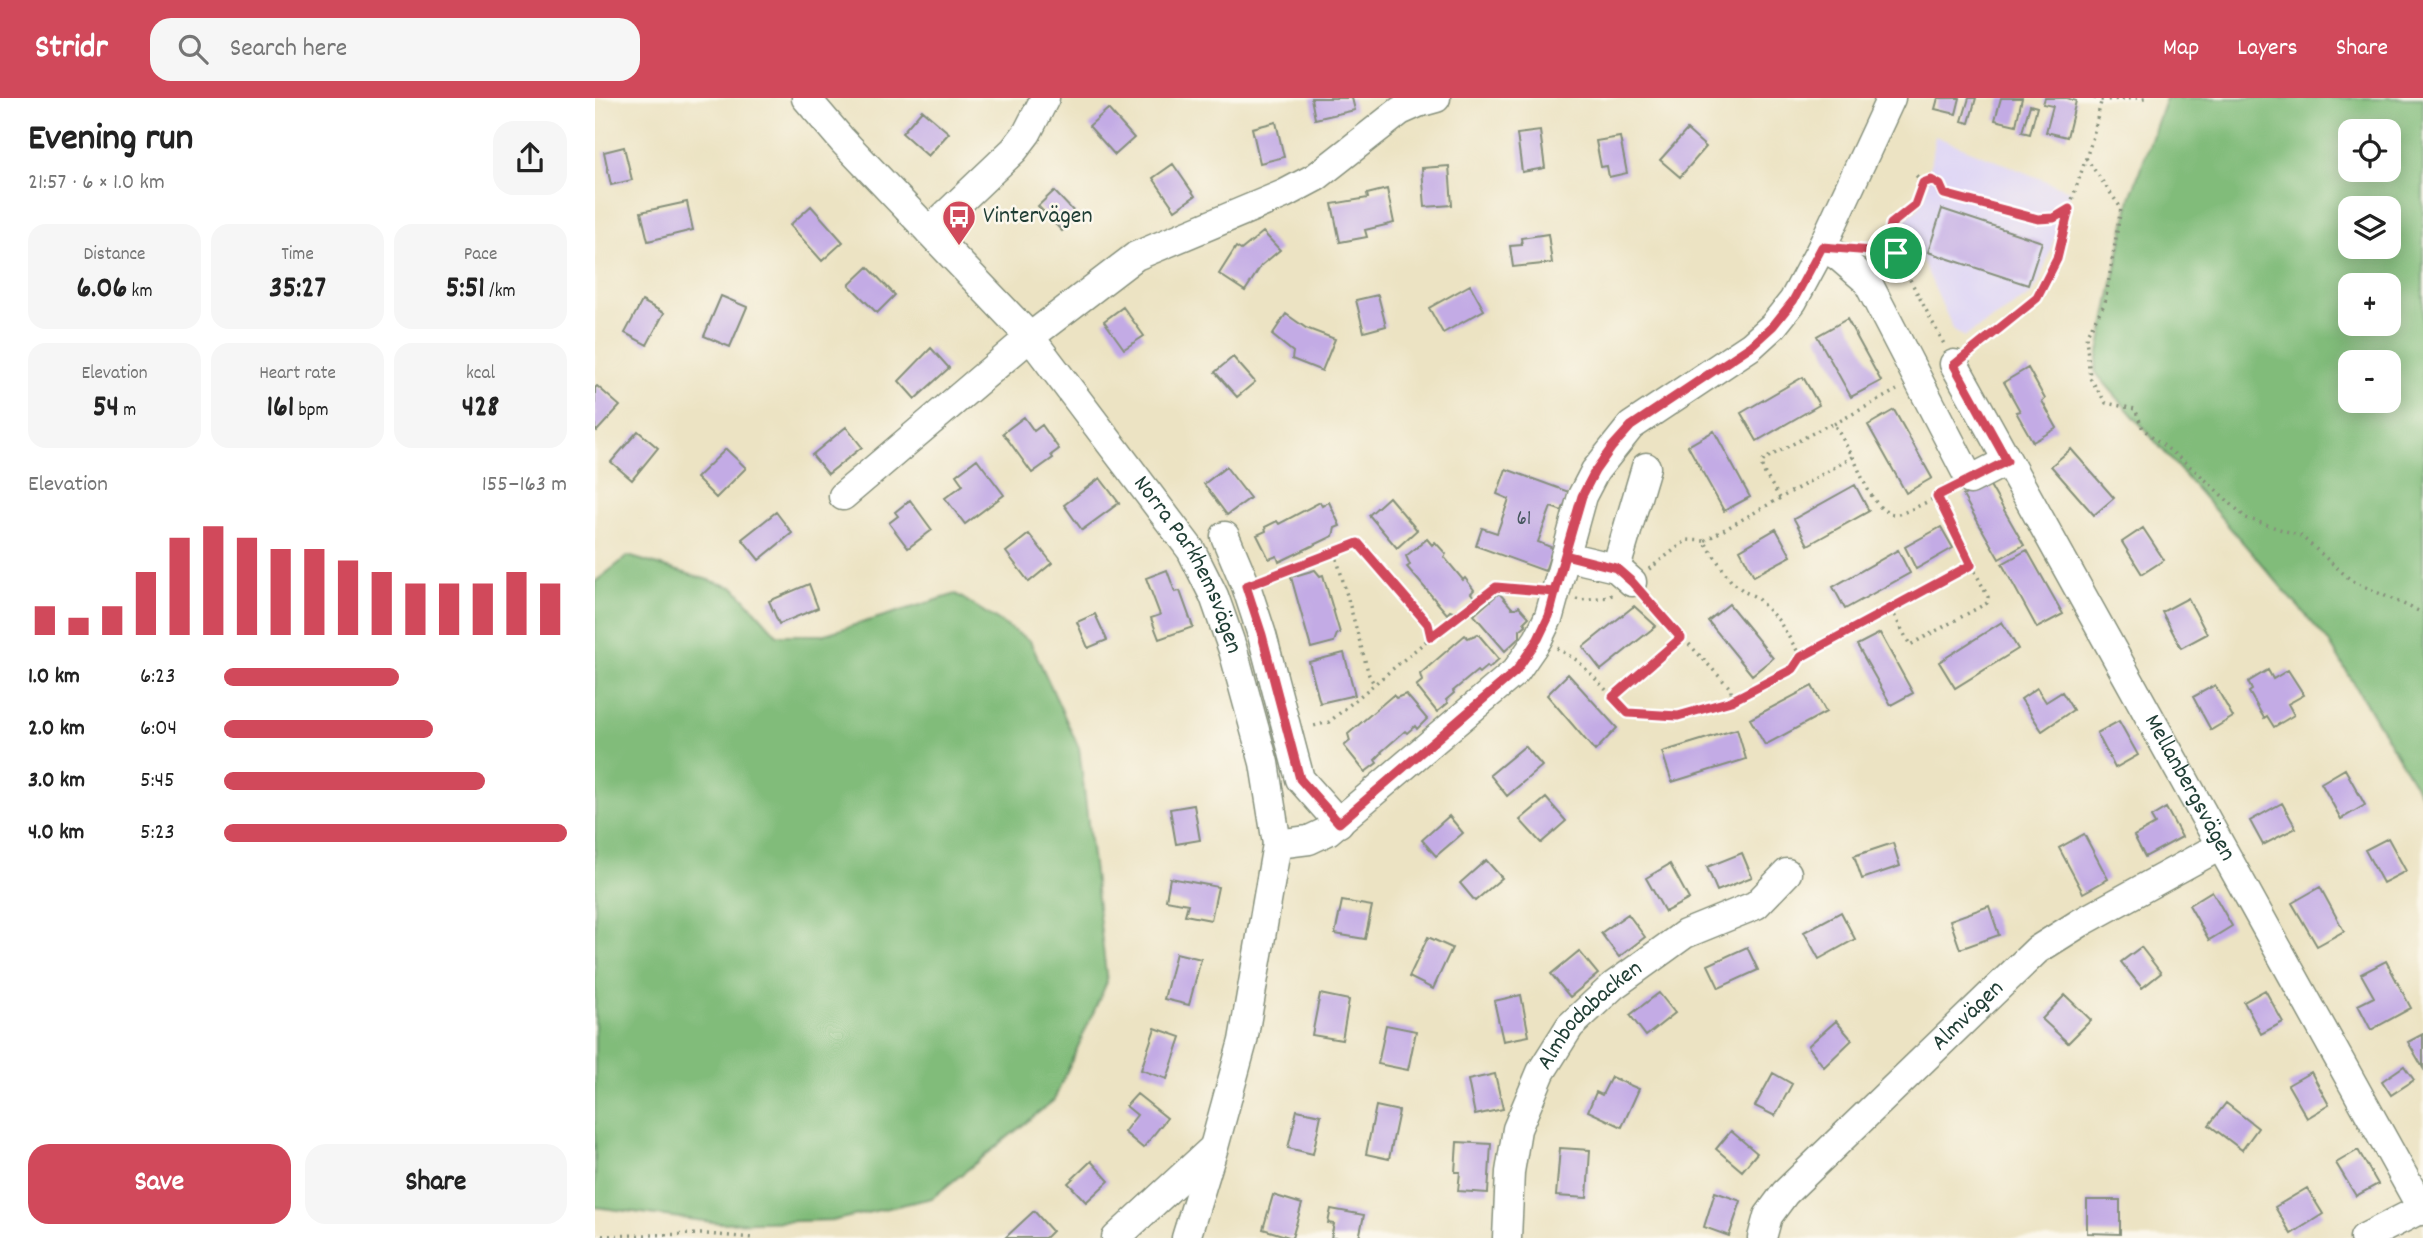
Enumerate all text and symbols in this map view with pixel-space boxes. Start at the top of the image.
search box [150,18,640,81]
text: Stridr [35,26,108,73]
icon: search [174,30,212,68]
text: Search here [230,31,347,68]
text: Map [2163,32,2199,66]
text: Layers [2237,32,2298,66]
text: Share [2336,32,2388,66]
text: Evening run [28,113,193,168]
map controls [2338,119,2401,413]
button: locate [2338,119,2401,182]
button: share [493,121,567,195]
text: 21:57 · 6 × 1.0 km [28,167,165,200]
button: layers [2338,196,2401,259]
bus stop icon: Vintervägen [940,198,978,247]
place label: Vintervägen [983,200,1093,234]
pin [1866,223,1926,283]
icon: arrive [1877,234,1915,272]
text: Distance [84,242,145,269]
text: Time [281,242,314,269]
text: Pace [464,242,497,269]
text: 6.06 [77,269,127,312]
text: 35:27 [269,269,326,312]
text: 5:51 [446,269,485,312]
button: + [2338,273,2401,336]
text: km [127,279,152,306]
text: /km [485,279,515,306]
button: − [2338,350,2401,413]
text: Elevation [81,361,148,388]
text: Heart rate [259,361,336,388]
text: kcal [466,361,495,388]
text: 54 [93,388,119,431]
text: 161 [266,388,294,431]
text: 428 [462,388,499,431]
text: m [119,398,136,425]
text: bpm [294,398,329,425]
text: Elevation [28,469,108,502]
text: 155–163 m [482,469,567,502]
street label: Norra Parkhemsvägen [1124,469,1250,658]
house number: 61 [1517,505,1531,535]
text: 1.0 km [28,661,80,694]
text: 6:23 [140,661,175,694]
street label: Mellanbergsvägen [2135,709,2243,868]
text: 2.0 km [28,713,85,746]
text: 6:04 [140,713,177,746]
text: 3.0 km [28,765,85,798]
text: 5:45 [140,765,175,798]
text: 4.0 km [28,817,84,850]
text: 5:23 [140,817,175,850]
street label: Almbodabacken [1529,953,1650,1077]
street label: Almvägen [1924,973,2012,1060]
button: Save [28,1144,291,1224]
button: Share [305,1144,567,1224]

